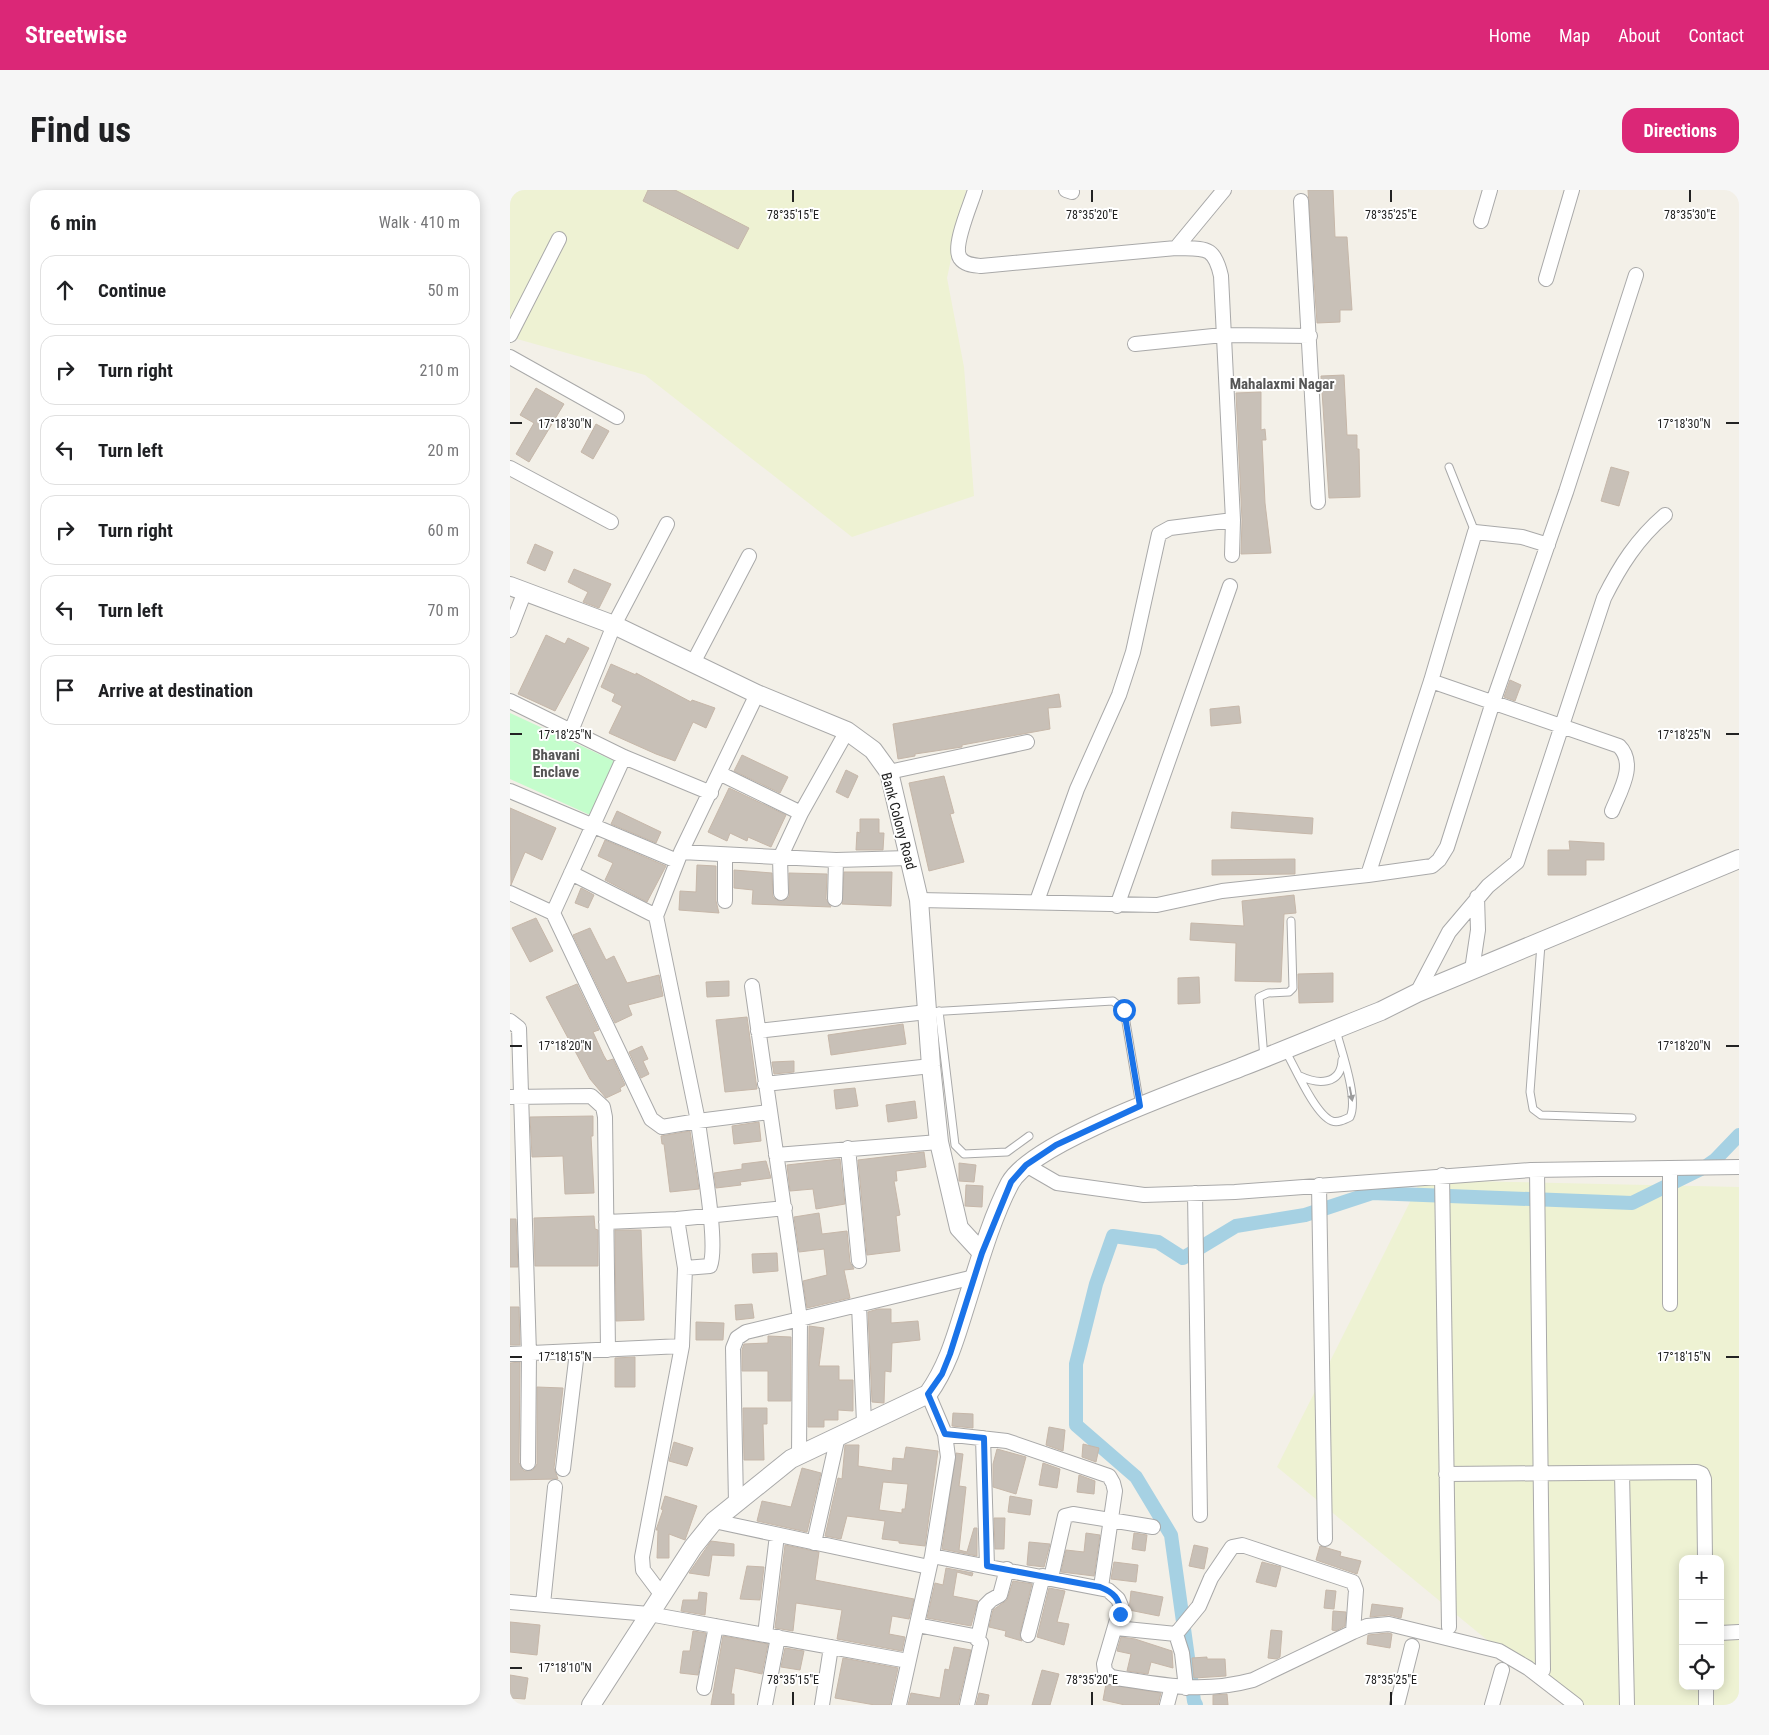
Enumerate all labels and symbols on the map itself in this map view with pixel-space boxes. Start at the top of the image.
text: 78°35'15"E [767,208,819,222]
text: 78°35'20"E [1066,208,1118,222]
text: 78°35'25"E [1365,208,1417,222]
text: 78°35'30"E [1664,208,1716,222]
district label: Mahalaxmi Nagar [1230,375,1334,393]
text: 17°18'30"N [538,417,592,431]
text: 17°18'30"N [1657,417,1711,431]
text: 17°18'25"N [538,728,592,742]
text: 17°18'25"N [1657,728,1711,742]
district label: Bhavani Enclave [532,746,580,781]
street label: Bank Colony Road [878,771,920,871]
route start [1113,999,1136,1022]
text: 17°18'20"N [538,1039,592,1053]
text: 17°18'20"N [1657,1039,1711,1053]
one-way arrow [1347,1086,1355,1101]
text: 17°18'15"N [538,1350,592,1364]
text: 17°18'15"N [1657,1350,1711,1364]
route end [1109,1603,1132,1626]
text: 17°18'10"N [538,1661,592,1675]
text: 78°35'15"E [767,1673,819,1687]
text: 78°35'20"E [1066,1673,1118,1687]
text: 78°35'25"E [1365,1673,1417,1687]

